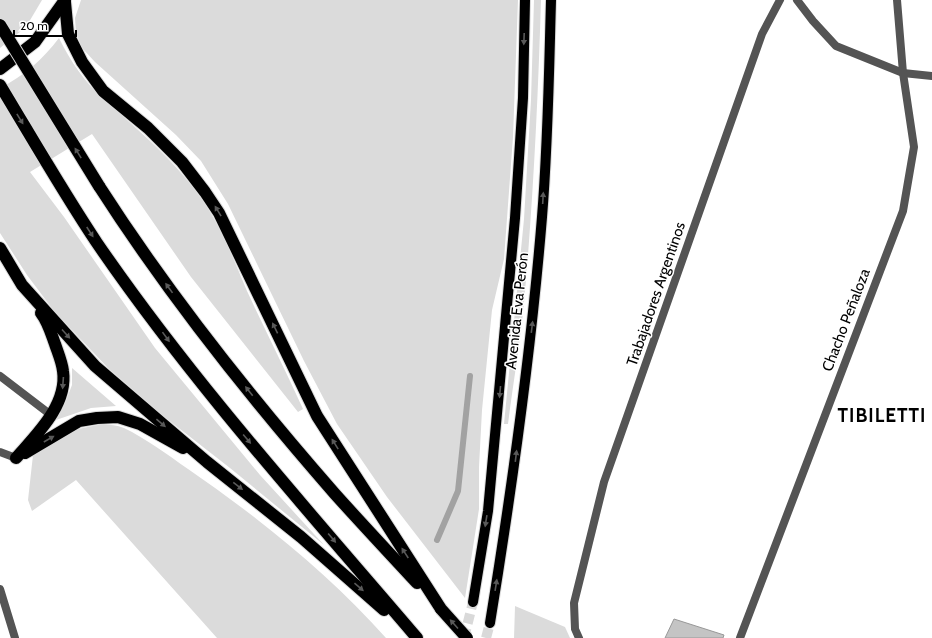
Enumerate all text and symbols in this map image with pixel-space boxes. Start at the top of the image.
scale bar [14,12,76,38]
text: 20 m [20,18,48,33]
one-way arrow [521,33,527,46]
one-way arrow [17,113,24,125]
one-way arrow [75,147,82,159]
one-way arrow [540,191,546,204]
one-way arrow [214,205,221,217]
street label: Trabajadores Argentinos [623,220,689,368]
one-way arrow [87,226,94,238]
street label: Avenida Eva Perón [502,252,532,370]
street label: Chacho Peñaloza [818,265,874,374]
one-way arrow [165,283,173,293]
one-way arrow [529,321,535,333]
one-way arrow [272,322,279,334]
one-way arrow [61,329,71,339]
one-way arrow [162,332,170,343]
one-way arrow [59,377,66,389]
one-way arrow [245,385,253,396]
one-way arrow [496,386,503,398]
district label: TIBILETTI [838,404,926,427]
one-way arrow [156,418,166,427]
one-way arrow [243,434,252,444]
one-way arrow [43,435,55,442]
one-way arrow [331,438,338,449]
one-way arrow [512,450,519,462]
one-way arrow [232,482,243,490]
one-way arrow [483,515,489,527]
one-way arrow [327,533,336,543]
one-way arrow [401,547,408,559]
one-way arrow [493,579,499,591]
one-way arrow [354,582,364,592]
one-way arrow [449,619,458,629]

